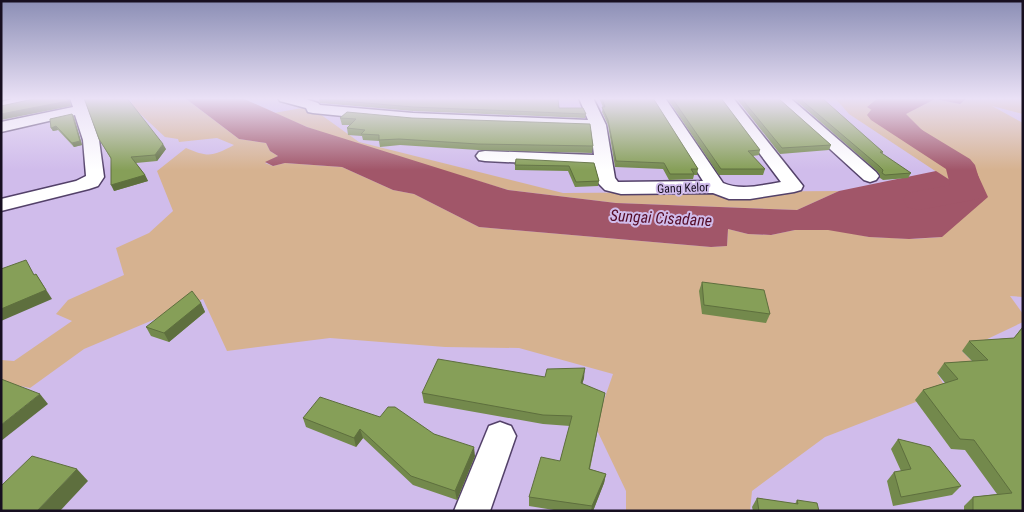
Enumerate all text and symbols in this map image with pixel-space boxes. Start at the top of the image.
street label: Gang Kelor [657,180,709,196]
water label: Sungai Cisadane [609,206,713,230]

